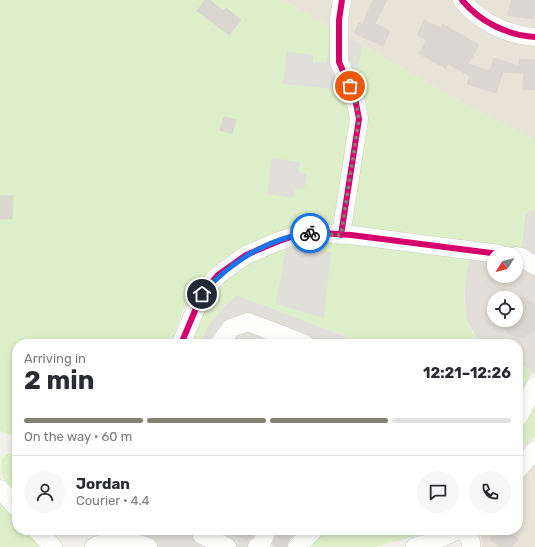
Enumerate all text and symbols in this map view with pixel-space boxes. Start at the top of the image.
pin [333,69,367,103]
icon: bag [339,75,361,97]
courier [290,213,330,253]
icon: bike [299,222,321,244]
north arrow [487,247,523,283]
map controls [487,247,523,327]
pin [185,277,219,311]
icon: home [191,283,213,305]
button: locate [487,291,523,327]
text: Arriving in [24,351,86,366]
text: 12:21–12:26 [423,364,511,382]
text: 2 min [24,365,94,396]
text: On the way · 60 m [24,429,132,444]
button: person [24,471,66,513]
button: chat [417,471,459,513]
button: phone [469,471,511,513]
text: Jordan [76,475,130,493]
text: Courier · 4.4 [76,493,150,508]

